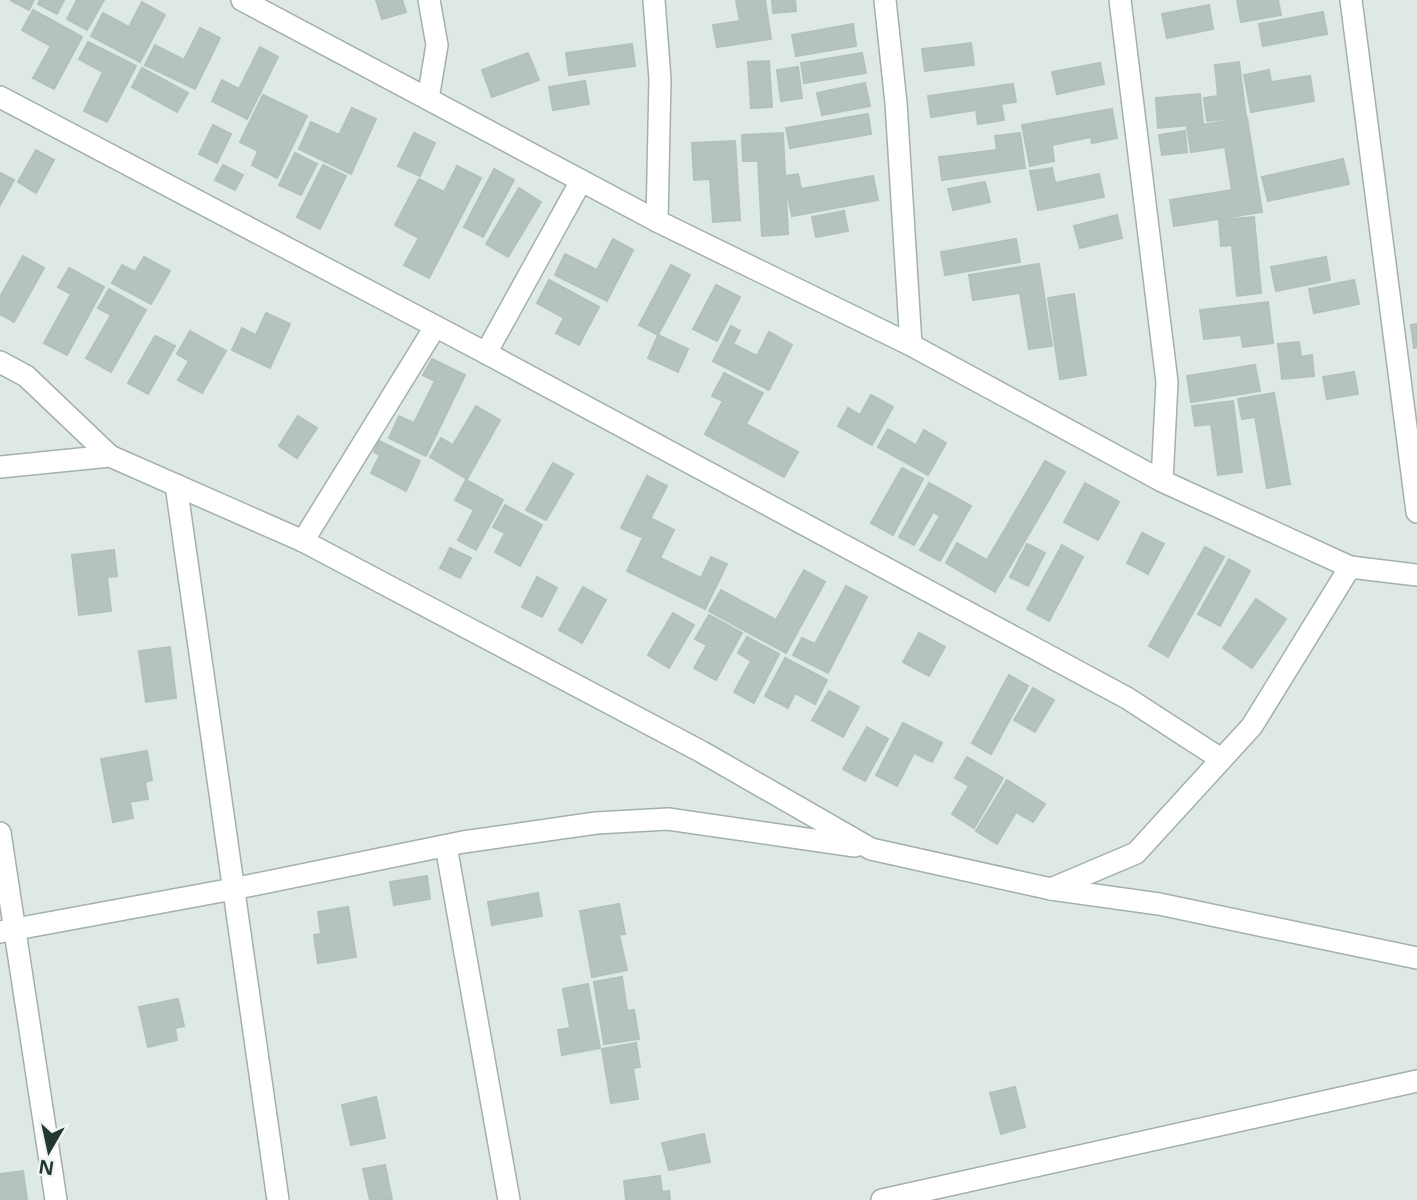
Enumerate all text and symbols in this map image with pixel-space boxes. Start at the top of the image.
north arrow [14,1116,84,1186]
text: N [37,1154,56,1182]

